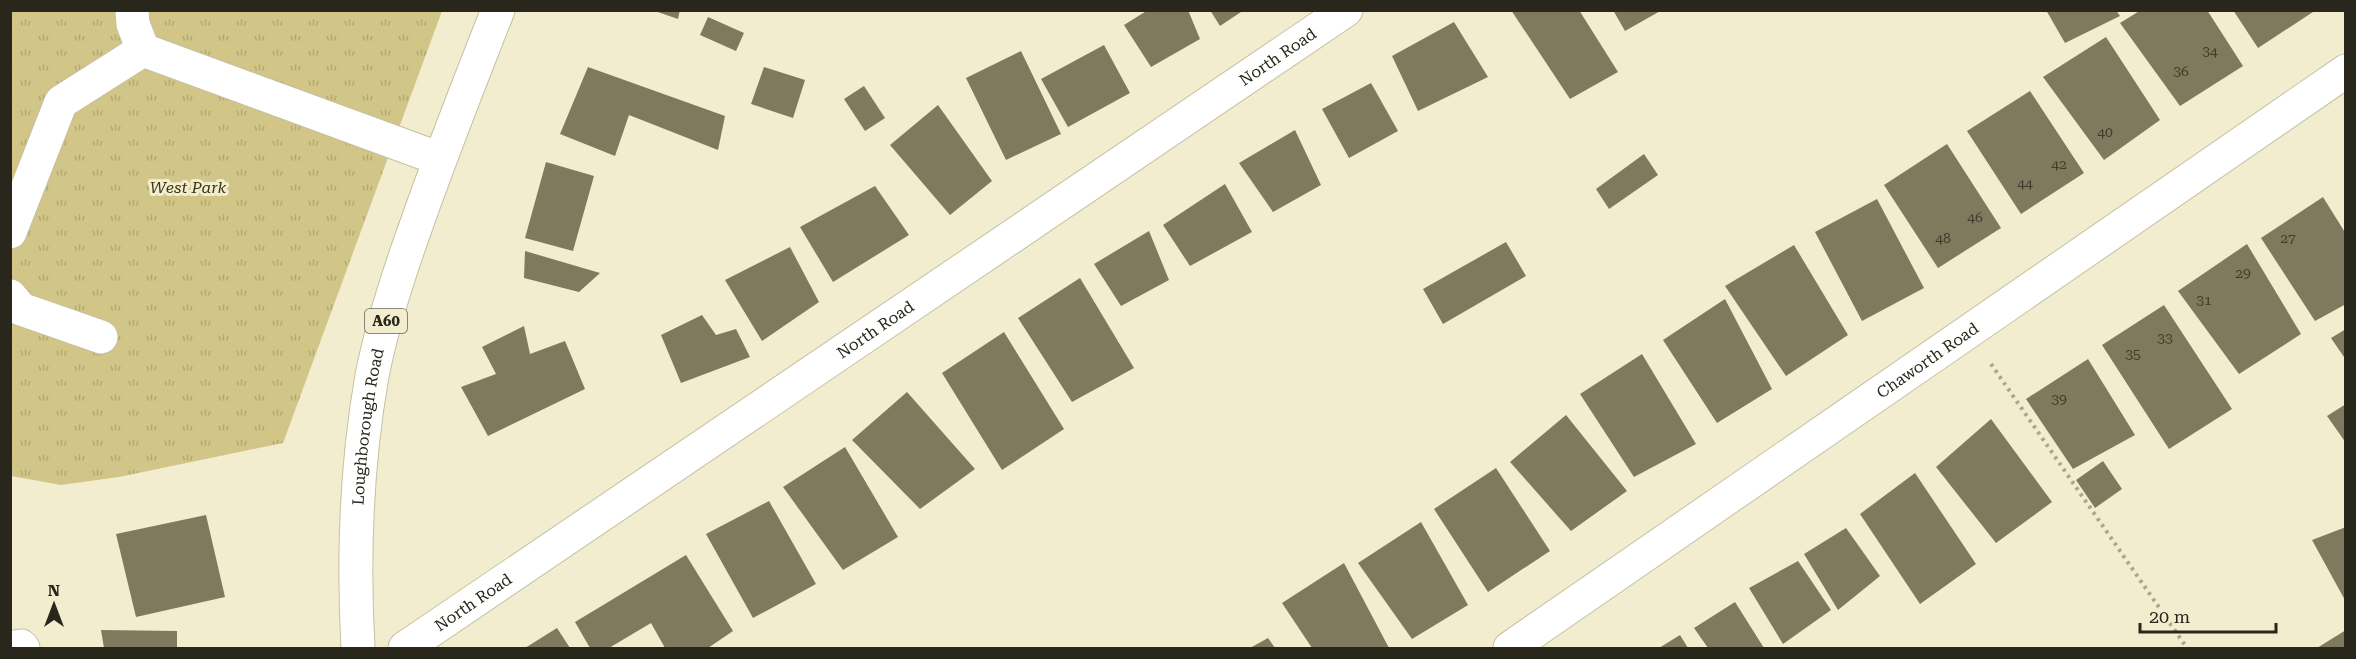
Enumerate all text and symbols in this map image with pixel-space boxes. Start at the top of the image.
street label: North Road [1236,24,1320,90]
house number: 34 [2202,43,2218,59]
house number: 36 [2173,63,2189,79]
house number: 40 [2097,124,2113,140]
house number: 42 [2051,156,2067,172]
house number: 44 [2017,175,2033,191]
park label: West Park [150,178,227,197]
house number: 46 [1967,209,1983,225]
house number: 48 [1935,230,1951,246]
house number: 27 [2280,230,2296,246]
house number: 29 [2235,265,2251,281]
house number: 31 [2196,292,2212,308]
street label: North Road [833,297,918,363]
road number: A60 [365,309,407,333]
street label: Chaworth Road [1873,319,1982,402]
house number: 33 [2157,330,2173,346]
street label: Loughborough Road [348,346,388,506]
house number: 35 [2125,346,2141,362]
house number: 39 [2051,391,2067,407]
street label: North Road [431,570,515,635]
north arrow [24,575,84,635]
text: N [48,581,60,600]
scale bar [2140,596,2276,634]
text: 20 m [2149,606,2190,627]

